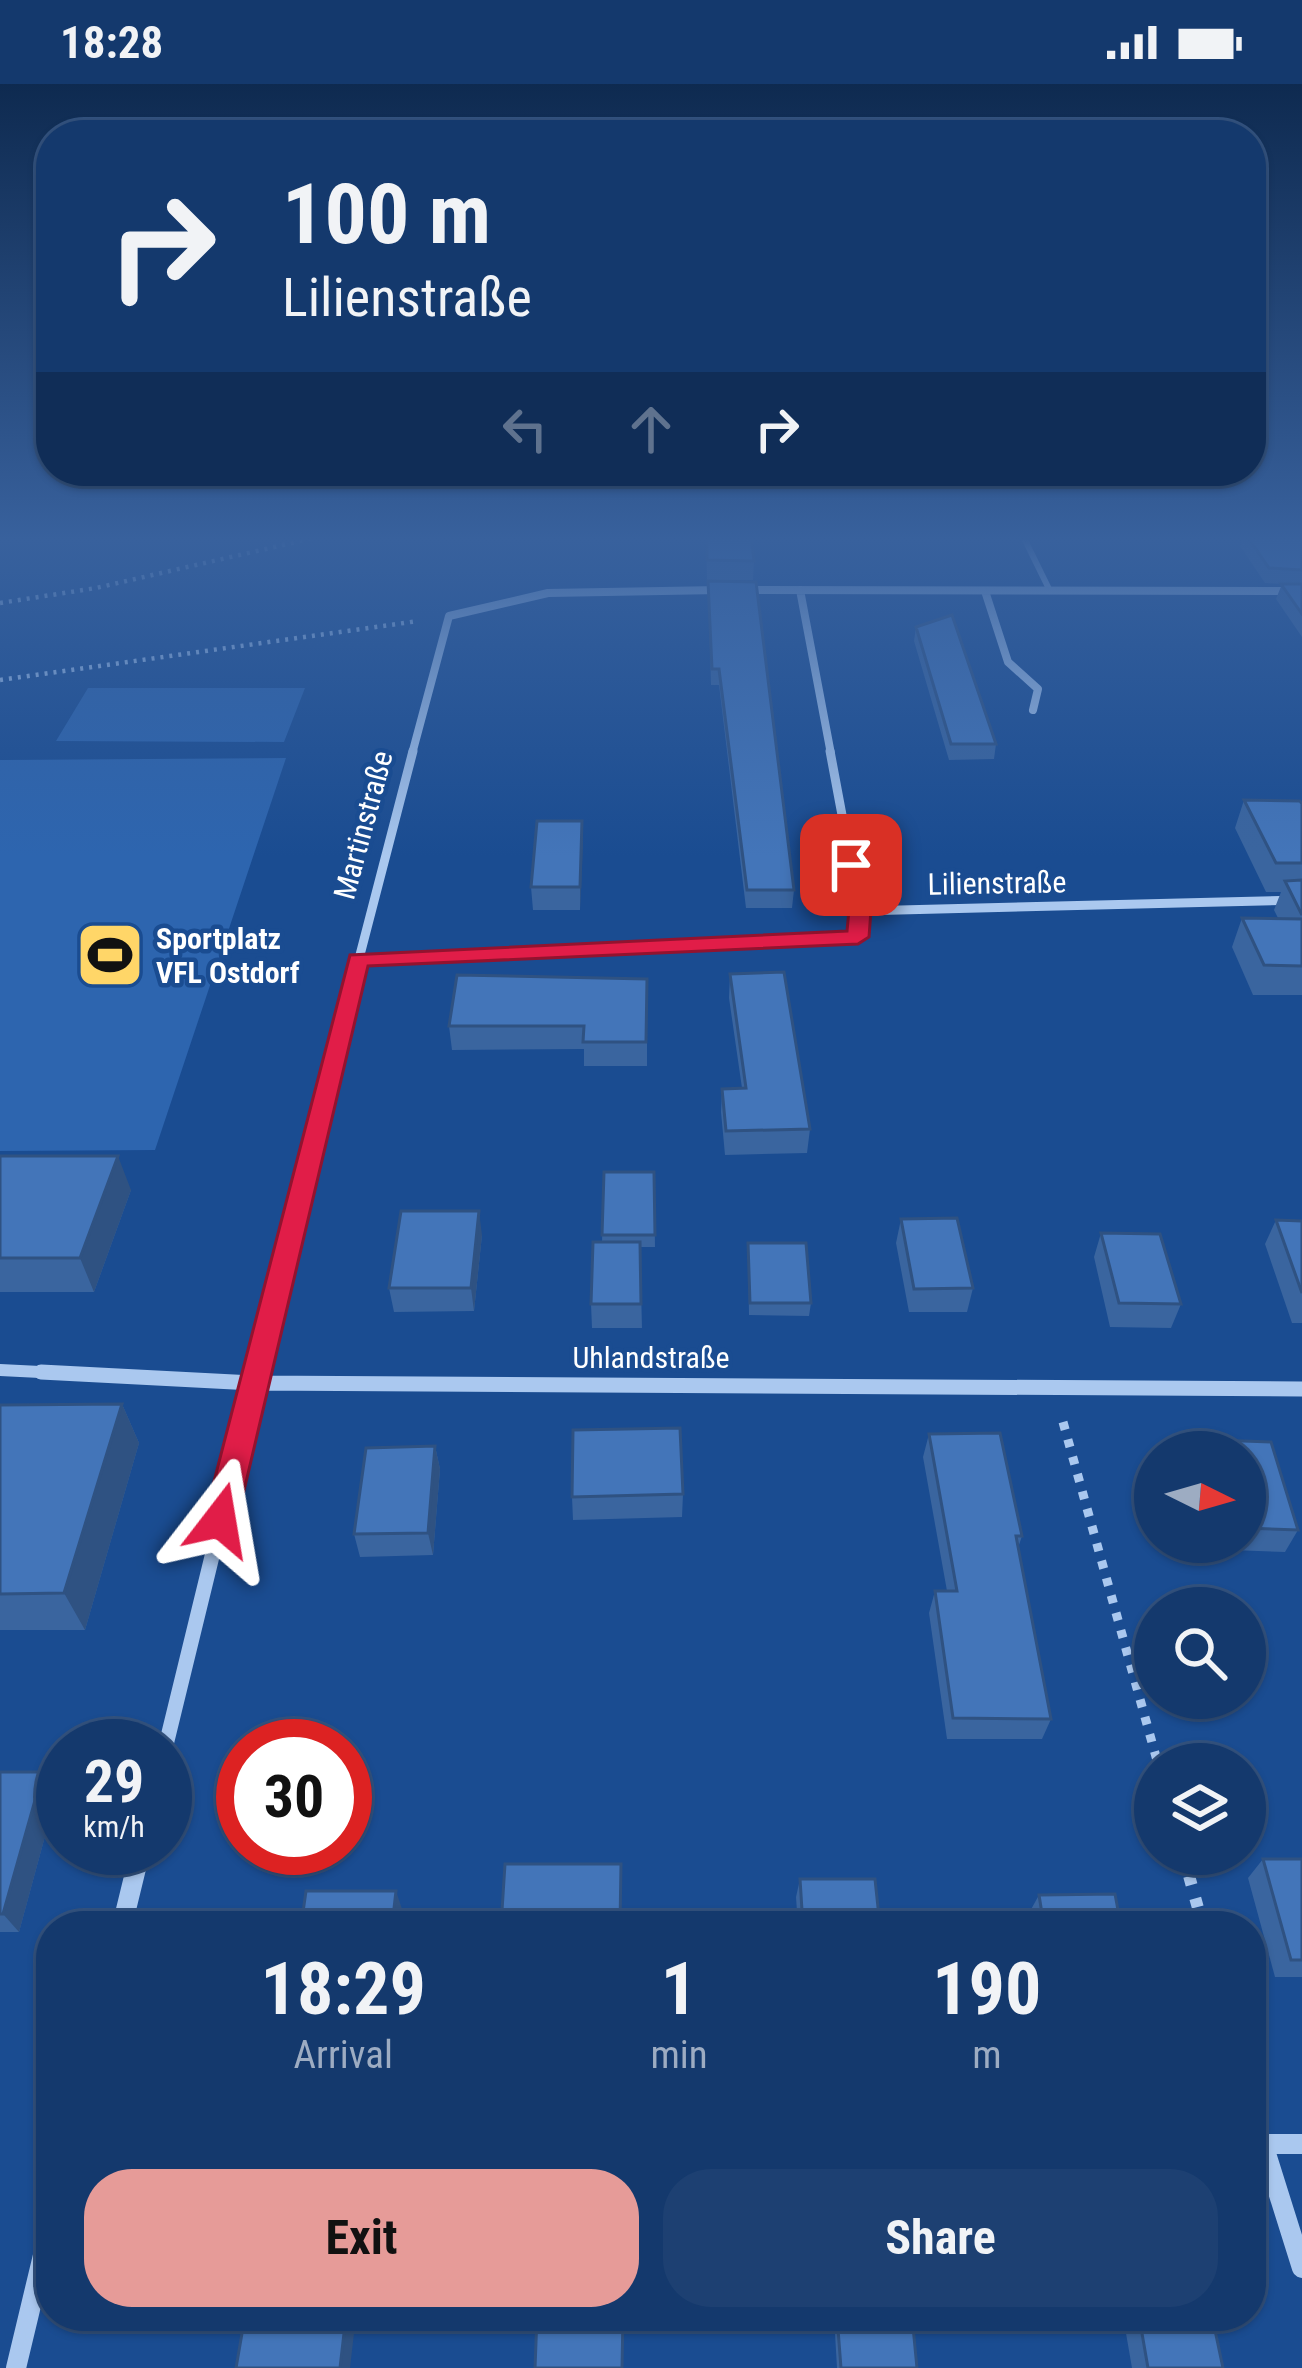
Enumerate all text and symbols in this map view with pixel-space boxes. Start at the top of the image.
text: 18:28 [60,16,163,69]
text: 100 m [282,165,491,264]
icon: right [84,168,240,324]
text: Lilienstraße [282,266,532,329]
icon: left [492,396,558,462]
icon: ahead [618,396,684,462]
icon: right [744,396,810,462]
street label: Martinstraße [326,747,400,903]
pin [800,814,902,916]
icon: arrive [818,832,884,898]
street label: Lilienstraße [927,864,1067,902]
sports icon: Sportplatz VFL Ostdorf [75,920,145,990]
place label: Sportplatz VFL Ostdorf [156,921,300,990]
street label: Uhlandstraße [572,1340,730,1375]
north arrow [1134,1431,1266,1563]
map controls [1134,1431,1266,1875]
position arrow [157,1457,283,1583]
button: search [1134,1587,1266,1719]
speed limit sign: 30 [216,1719,372,1875]
button: layers [1134,1743,1266,1875]
text: 29 [84,1746,144,1817]
text: km/h [83,1809,145,1844]
text: 18:29 [261,1947,426,2032]
text: 1 [661,1947,697,2032]
text: 190 [932,1947,1041,2032]
text: Arrival [294,2032,393,2078]
text: min [650,2032,708,2078]
text: m [972,2032,1002,2078]
button: Exit [84,2169,639,2307]
button: Share [663,2169,1218,2307]

